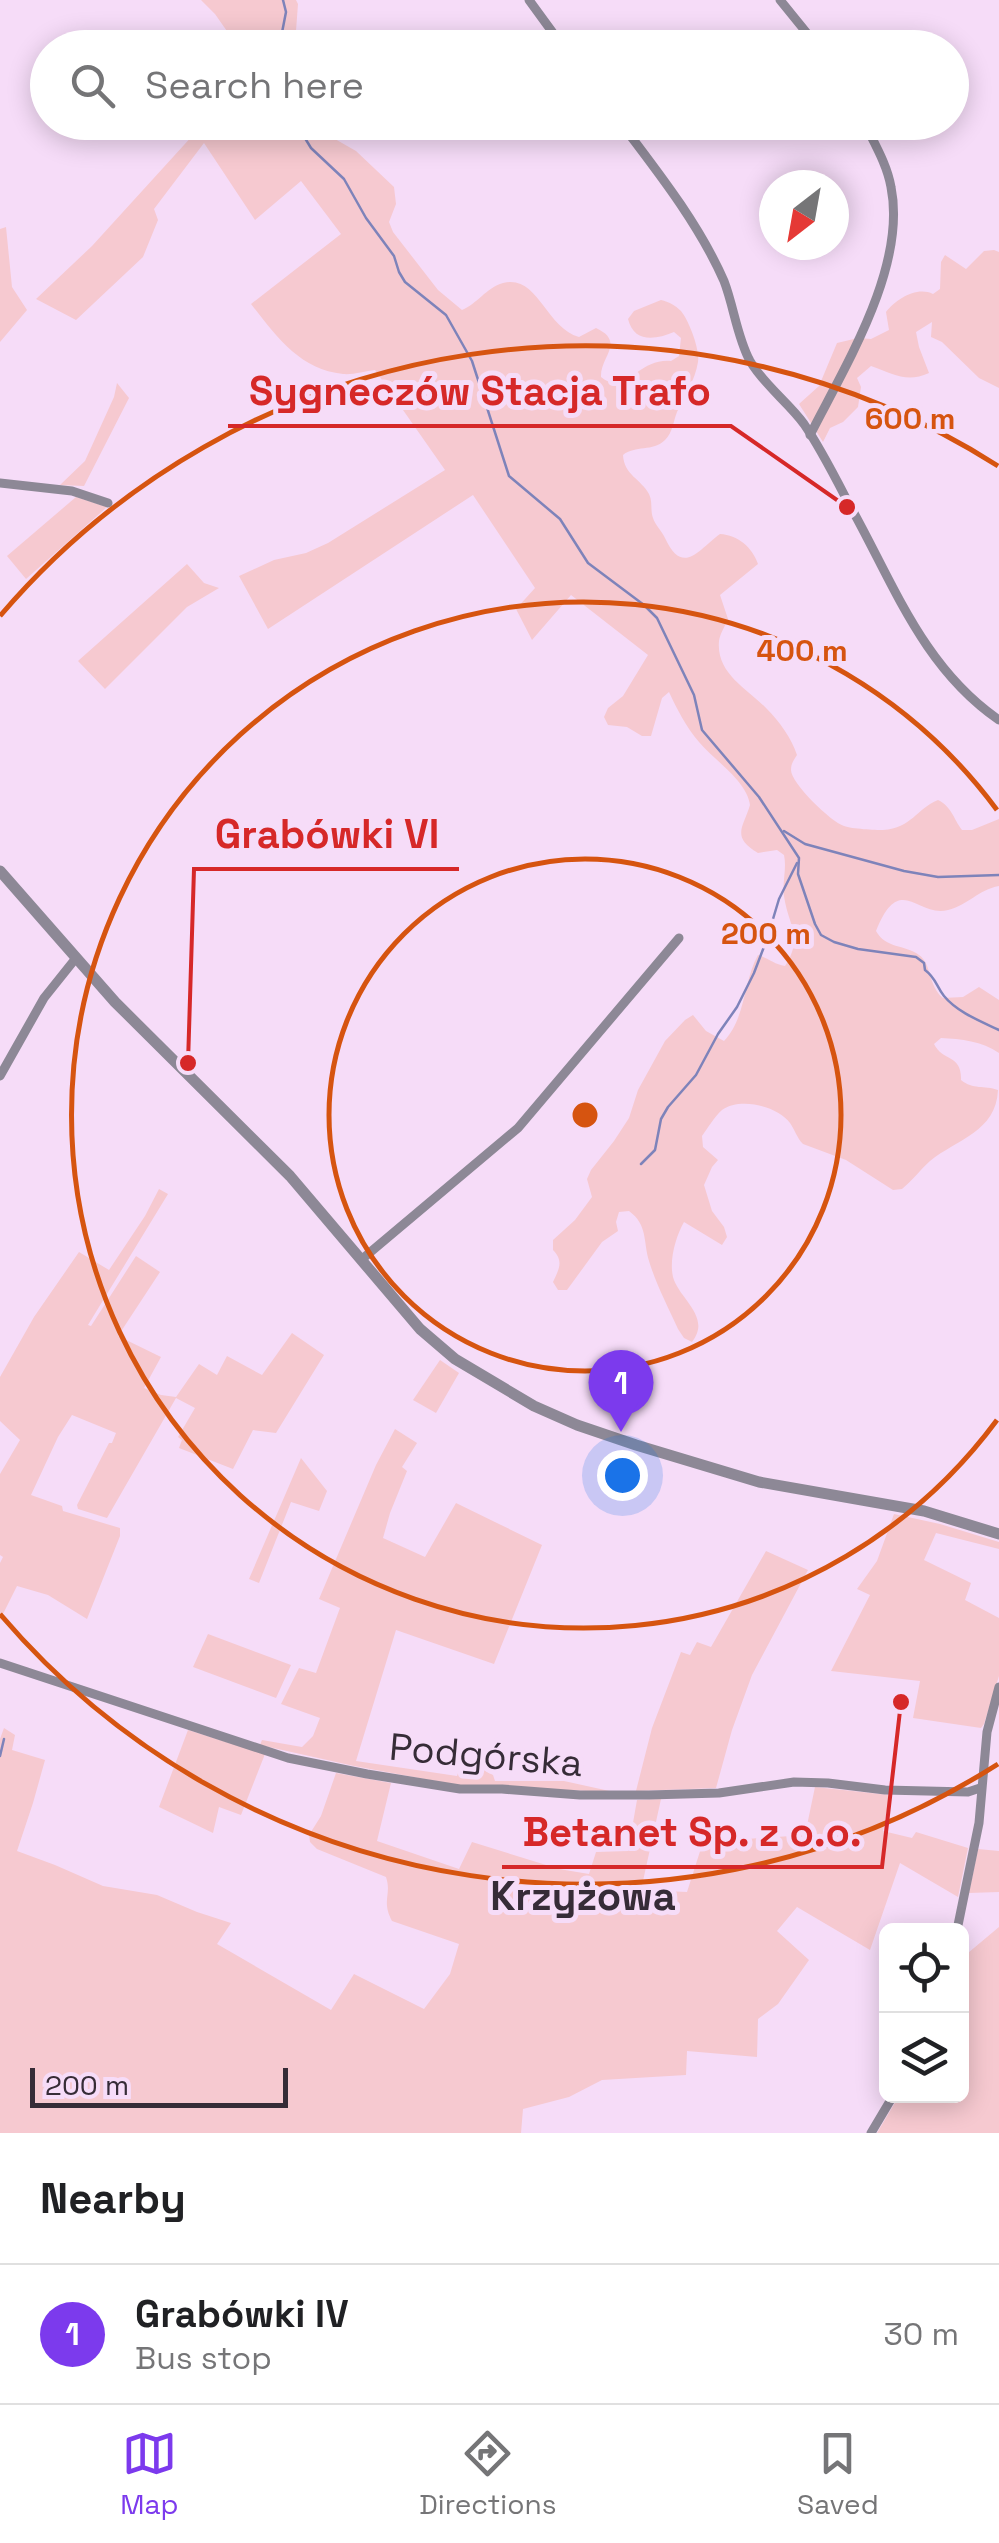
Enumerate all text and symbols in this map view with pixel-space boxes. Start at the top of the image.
search box [30,30,969,140]
icon: search [65,58,120,113]
text: Search here [145,61,364,109]
north arrow [759,170,849,260]
callout: Sygneczów Stacja Trafo [228,356,731,426]
text: Sygneczów Stacja Trafo [249,366,711,417]
text: 600 m [865,399,955,438]
text: 400 m [756,631,848,670]
callout: Grabówki VI [194,799,459,869]
text: Grabówki VI [215,809,439,860]
text: 200 m [721,914,811,953]
centre of rings [567,1097,603,1133]
pin: 1 [588,1350,654,1432]
your location [597,1450,648,1501]
street label: Podgórska [387,1723,585,1787]
callout: Betanet Sp. z o.o. [502,1797,882,1867]
text: Betanet Sp. z o.o. [522,1807,862,1858]
district label: Krzyżowa [490,1871,676,1922]
map controls [879,1923,969,2103]
button: locate [879,1923,969,2013]
button: layers [879,2013,969,2103]
scale bar [30,2063,288,2108]
text: 200 m [45,2067,129,2103]
text: Nearby [40,2172,186,2225]
text: Grabówki IV [135,2290,349,2338]
text: 1 [65,2314,80,2354]
text: 30 m [883,2314,959,2354]
text: Bus stop [135,2338,272,2378]
tab: Map [120,2426,179,2522]
tab: Directions [419,2426,556,2522]
tab: Saved [797,2426,879,2522]

